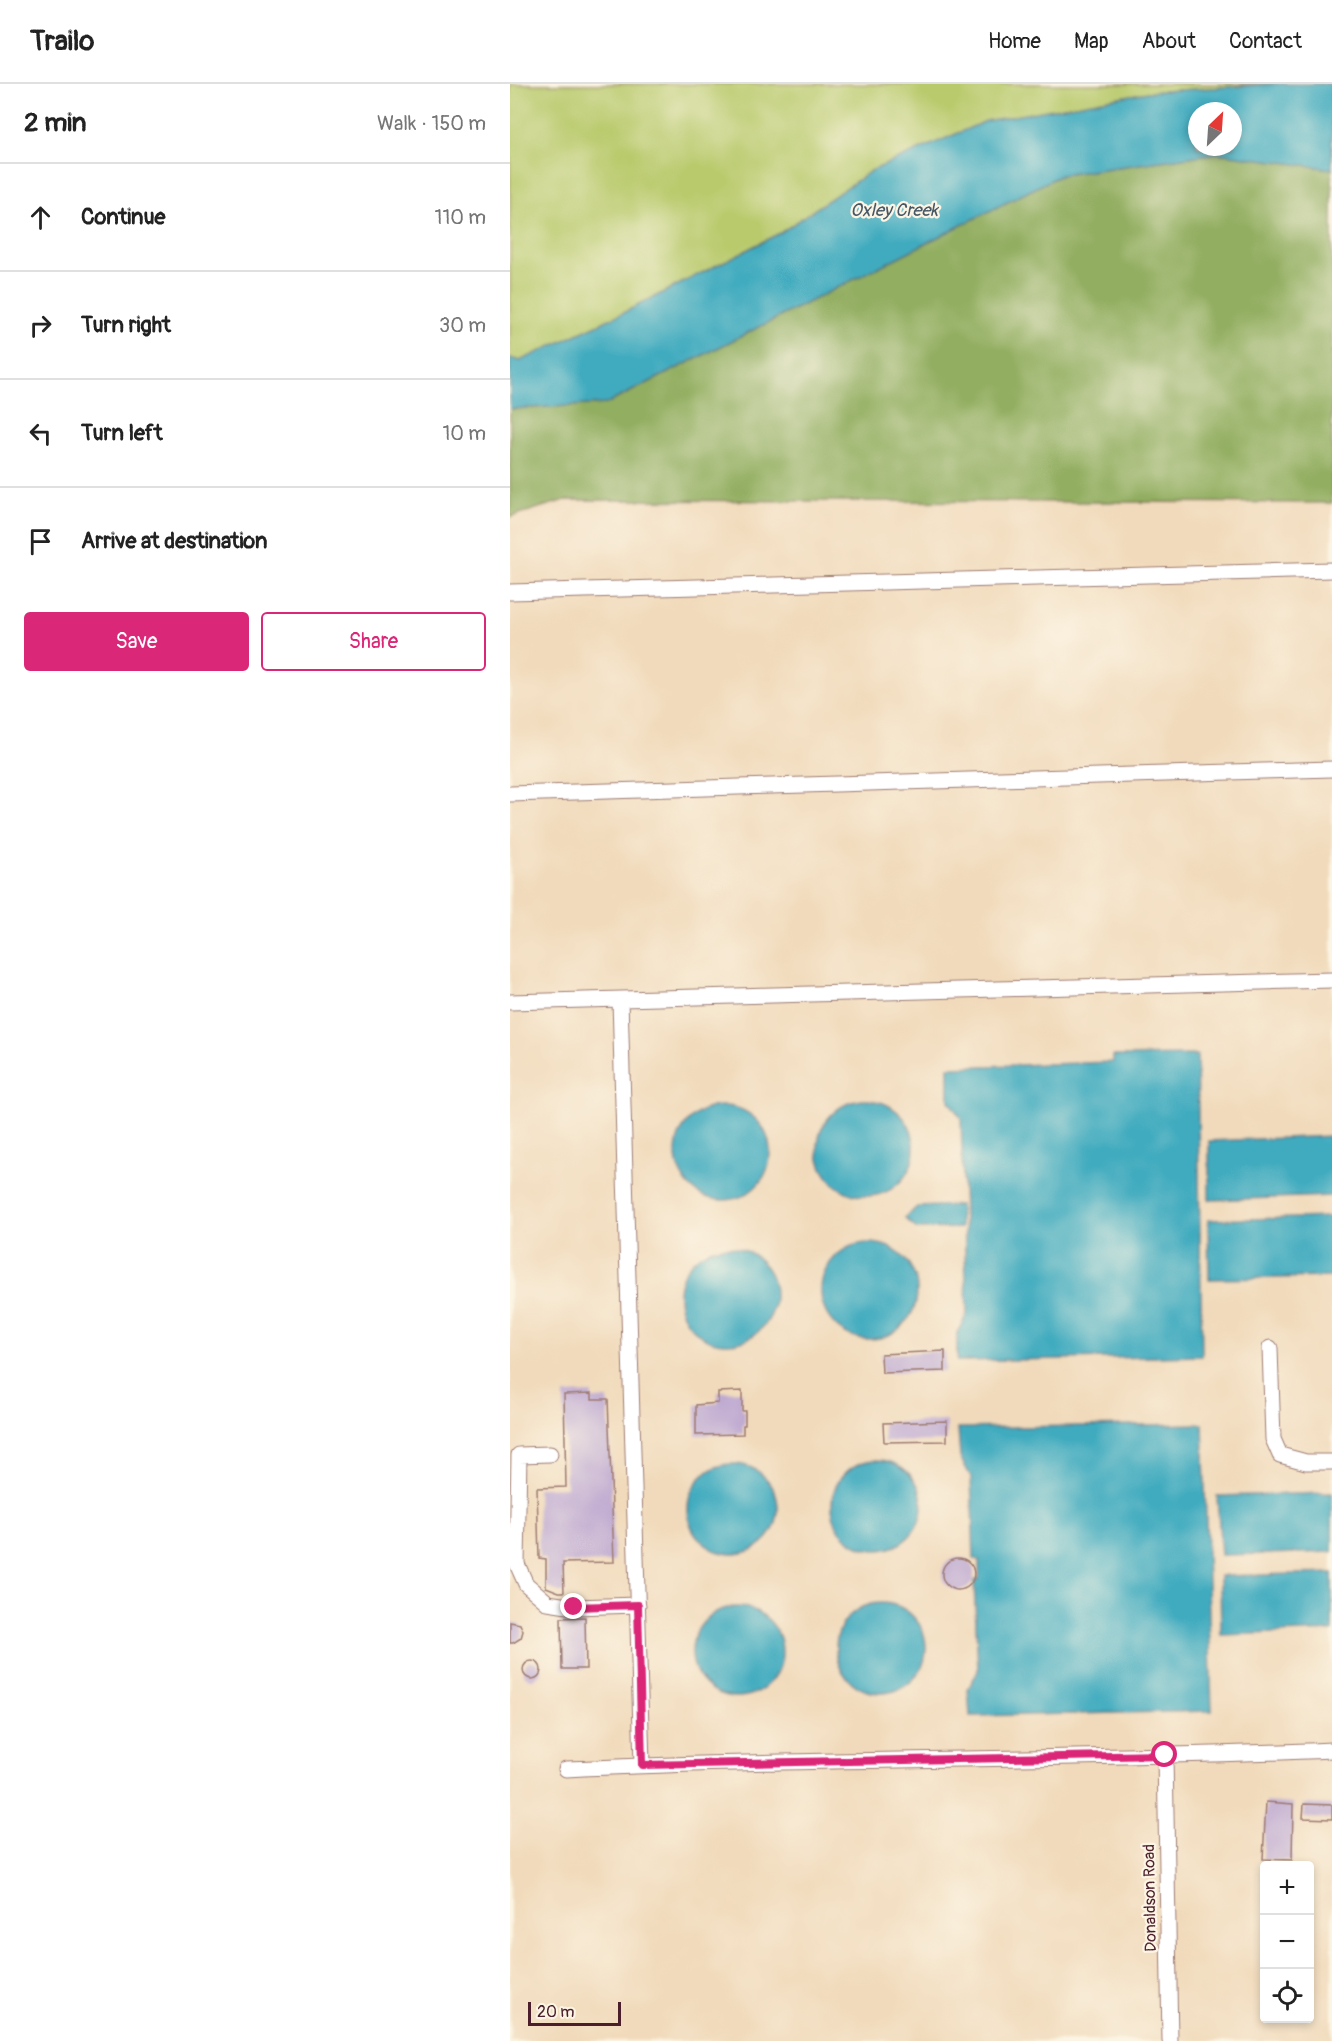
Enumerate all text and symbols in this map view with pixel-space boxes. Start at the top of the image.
text: Trailo [30,24,94,59]
text: Home [988,28,1041,55]
text: Map [1074,28,1109,55]
text: About [1142,28,1196,55]
text: Contact [1229,28,1302,55]
north arrow [1188,102,1242,156]
text: 2 min [24,107,86,139]
text: Walk · 150 m [377,111,486,136]
water label: Oxley Creek [850,199,939,222]
icon: ahead [24,201,57,234]
text: Continue [81,203,165,231]
text: 110 m [435,205,486,230]
icon: right [24,309,57,342]
text: Turn right [81,311,171,339]
text: 30 m [439,313,486,338]
icon: left [24,417,57,450]
text: Turn left [81,419,163,447]
text: 10 m [442,421,486,446]
icon: arrive [24,525,57,558]
text: Arrive at destination [81,527,267,555]
button: Save [24,612,249,671]
button: Share [261,612,486,671]
route end [560,1593,586,1619]
route start [1151,1741,1177,1767]
street label: Donaldson Road [1139,1844,1161,1952]
map controls [1260,1861,1314,2023]
button: + [1260,1861,1314,1915]
button: − [1260,1915,1314,1969]
button: locate [1260,1969,1314,2023]
scale bar [528,1999,621,2026]
text: 20 m [537,2002,575,2022]

